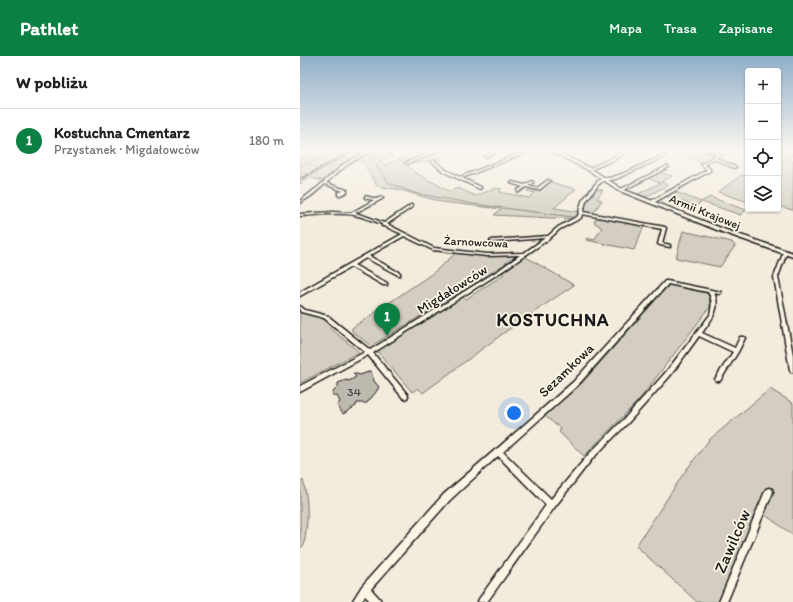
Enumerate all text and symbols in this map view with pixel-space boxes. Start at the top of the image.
text: Pathlet [20,17,78,40]
text: Mapa [609,20,642,37]
text: Trasa [664,20,697,37]
text: Zapisane [719,20,773,37]
map controls [745,68,781,212]
button: + [745,68,781,104]
text: W pobliżu [16,72,87,92]
button: − [745,104,781,140]
text: Kostuchna Cmentarz [54,124,190,142]
text: 1 [26,133,32,148]
text: 180 m [249,133,284,148]
button: locate [745,140,781,176]
text: Przystanek · Migdałowców [54,142,200,157]
button: layers [745,176,781,212]
street label: Armii Krajowej [667,191,743,233]
street label: Żarnowcowa [443,233,509,251]
street label: Migdałowców [414,261,491,318]
pin: 1 [374,303,400,336]
district label: KOSTUCHNA [496,309,610,331]
street label: Sezamkowa [535,339,598,401]
house number: 34 [347,385,361,399]
your location [504,403,524,423]
street label: Zawilców [710,506,755,576]

